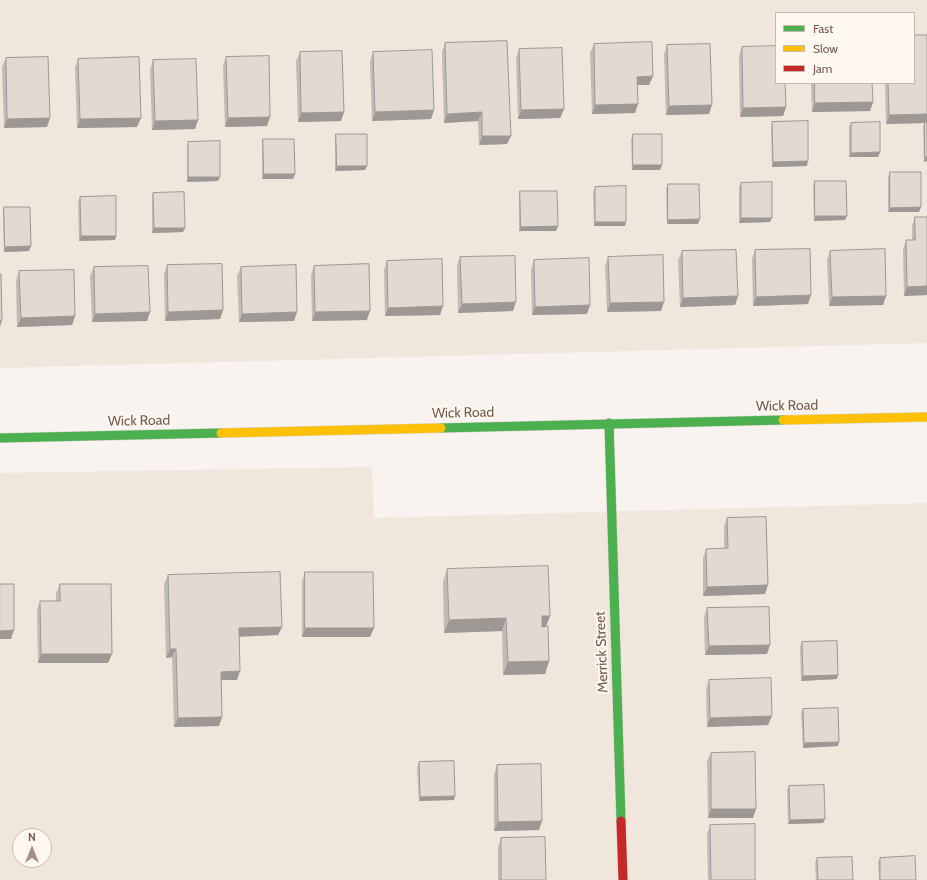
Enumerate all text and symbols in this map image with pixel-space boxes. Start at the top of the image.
legend [775,12,915,84]
text: Fast [813,21,833,36]
text: Slow [813,41,838,56]
text: Jam [813,61,832,76]
street label: Wick Road [756,397,818,415]
street label: Wick Road [432,404,494,422]
street label: Wick Road [108,412,170,430]
street label: Merrick Street [592,611,612,693]
north arrow [12,828,52,868]
text: N [28,830,36,844]

